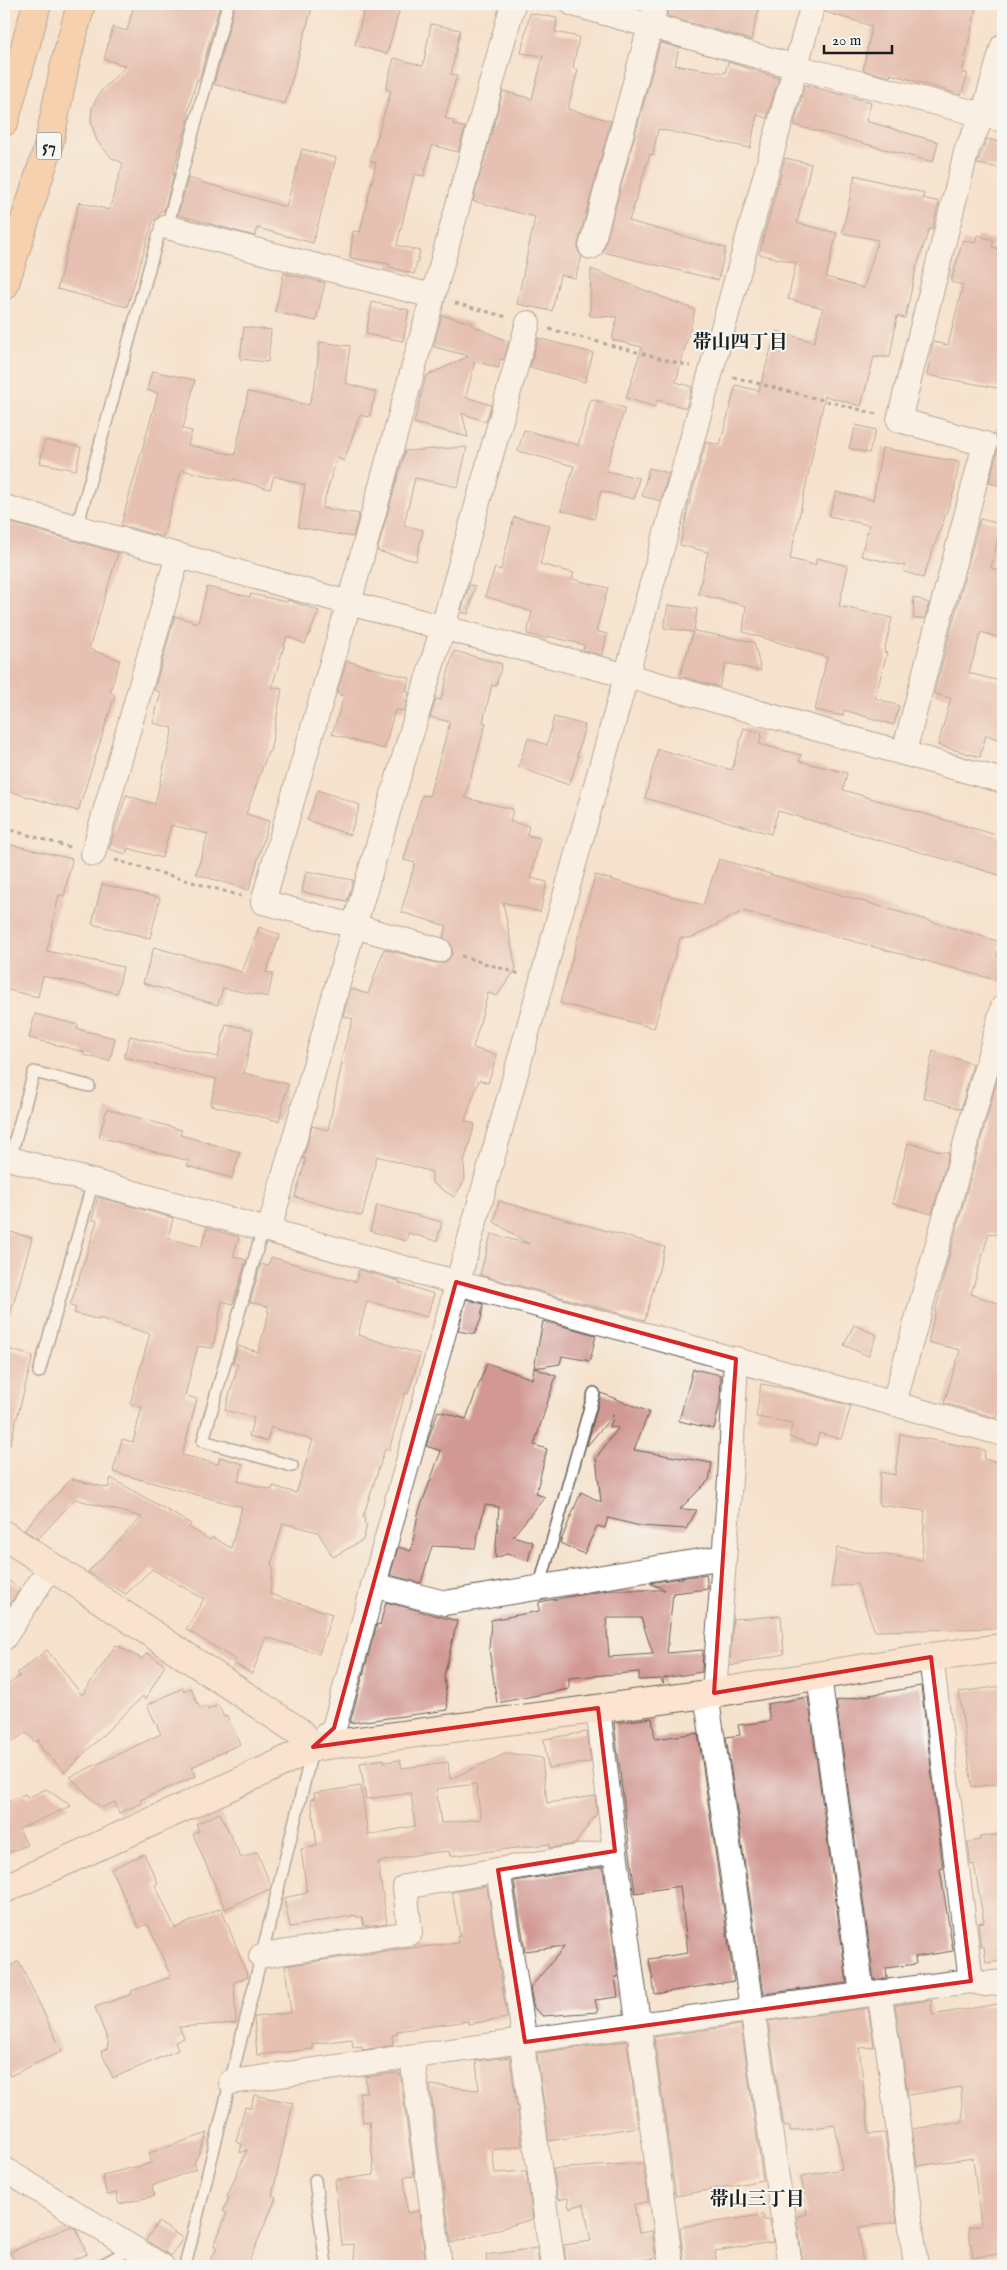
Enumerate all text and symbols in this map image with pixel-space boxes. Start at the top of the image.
scale bar [824,22,892,54]
text: 20 m [832,31,862,50]
road number: 57 [36,132,62,160]
district label: 帯山四丁目 [692,331,788,355]
district label: 帯山三丁目 [709,2188,805,2212]

